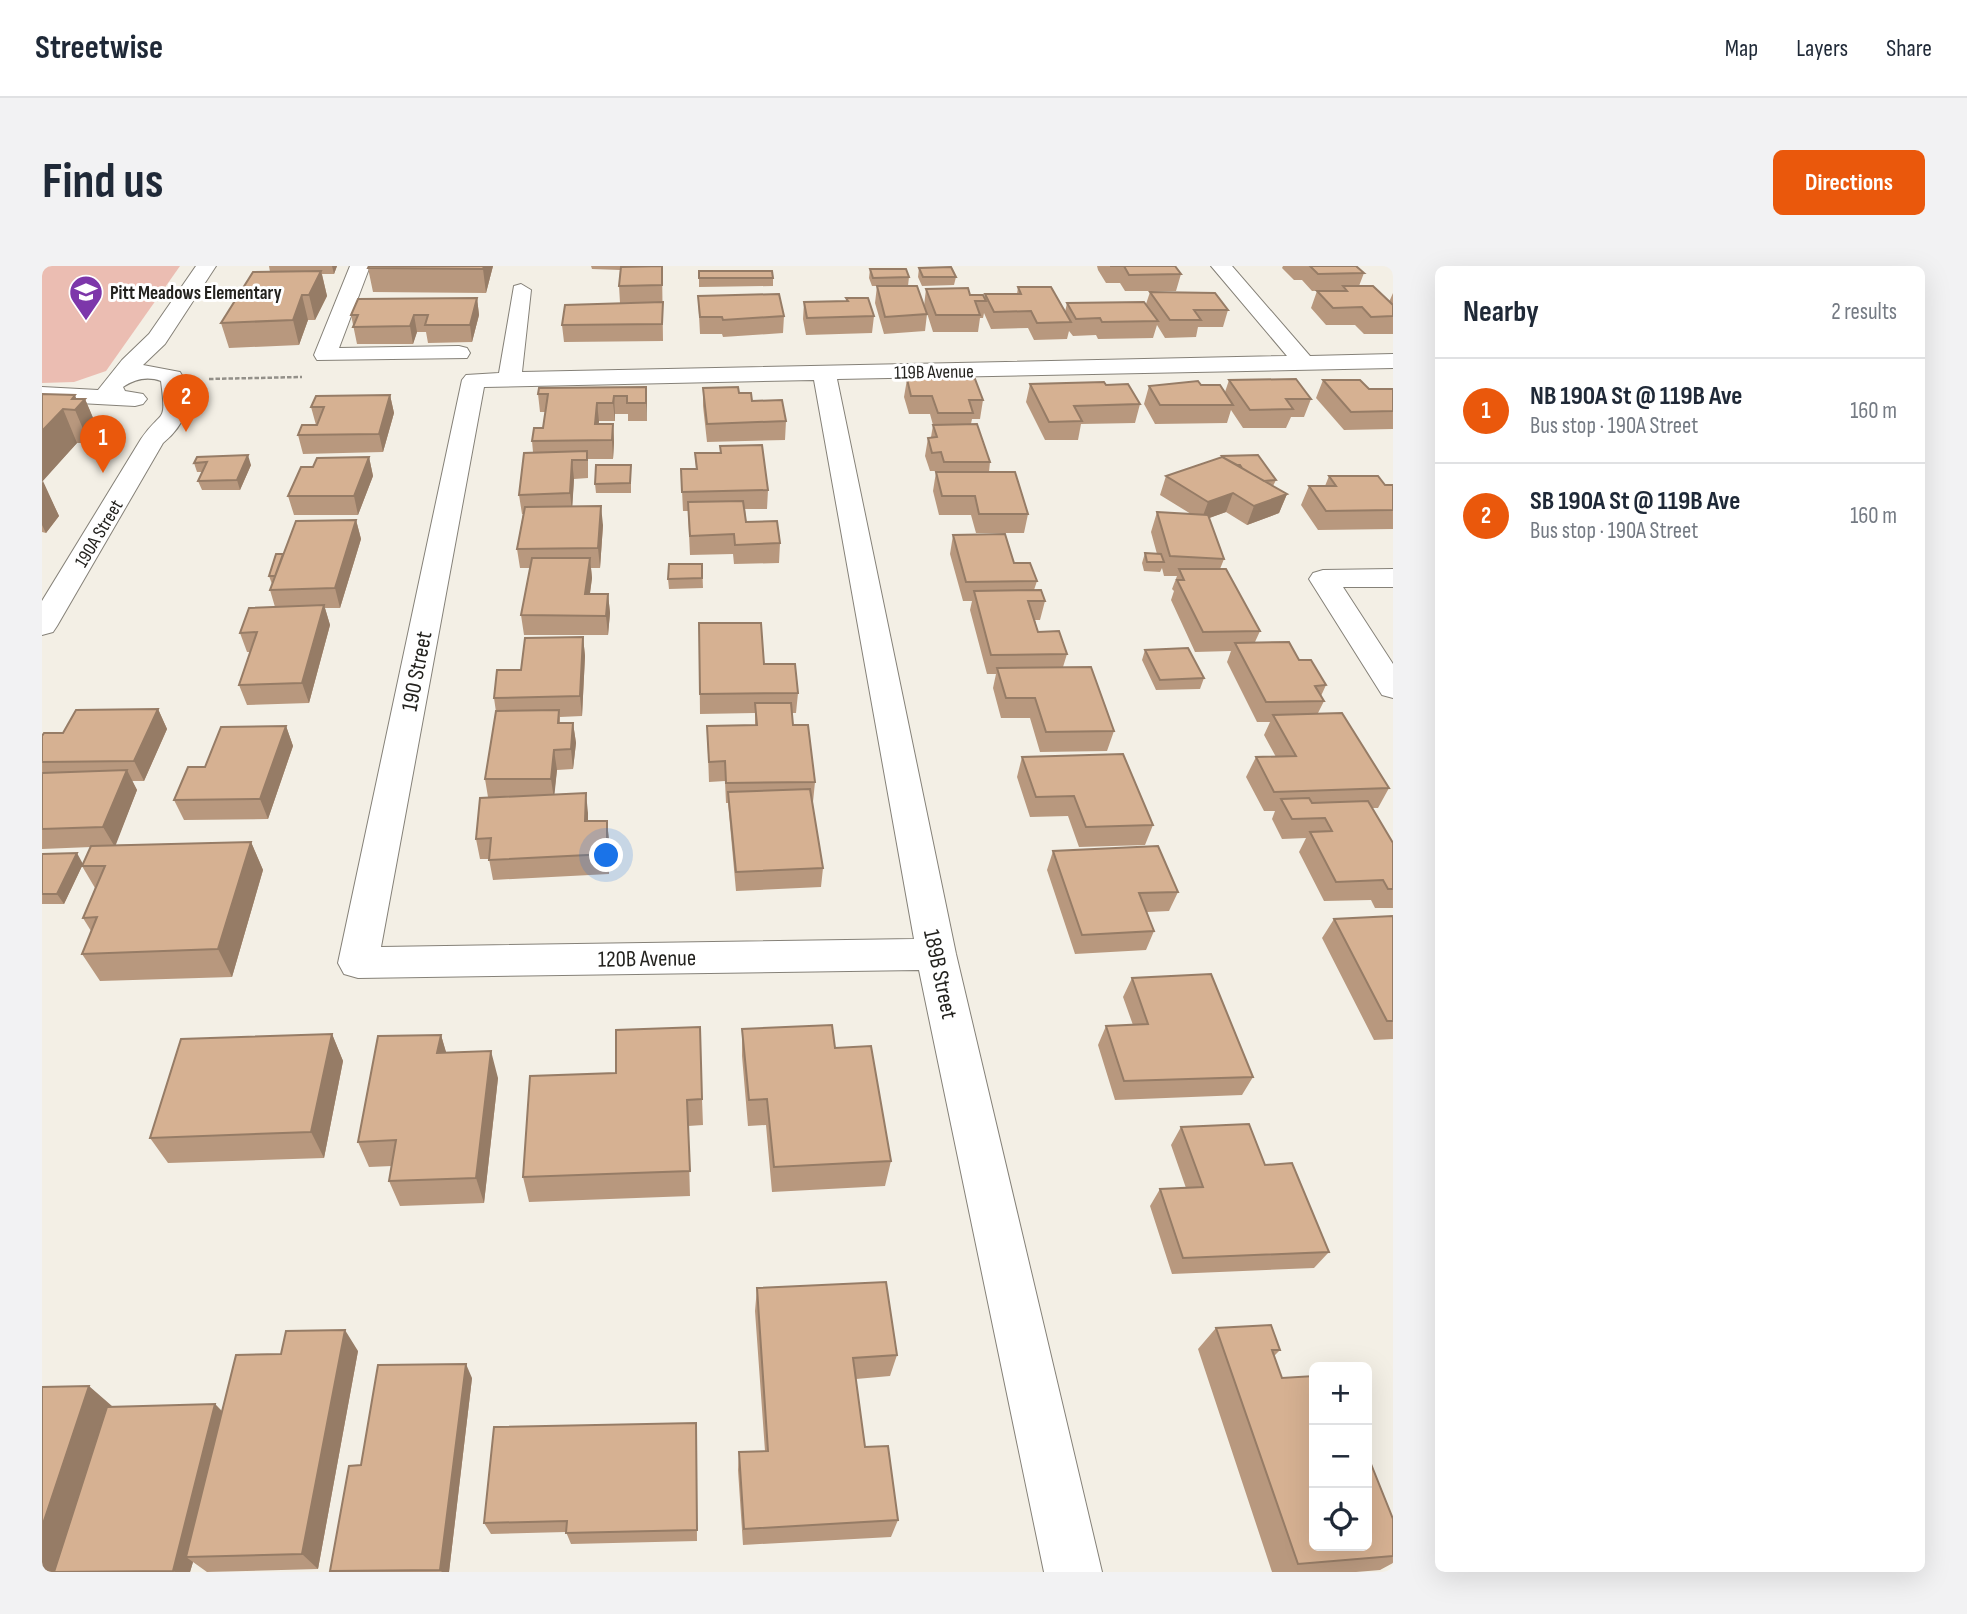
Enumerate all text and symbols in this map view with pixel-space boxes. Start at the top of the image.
text: Streetwise [35,28,163,68]
text: Map [1725,34,1758,63]
text: Layers [1796,34,1848,63]
text: Share [1886,34,1932,63]
button: Directions [1773,150,1925,215]
text: Find us [42,153,164,212]
school or university icon: Pitt Meadows Elementary [67,273,105,322]
place label: Pitt Meadows Elementary [110,282,282,305]
text: Nearby [1463,294,1539,330]
text: 2 results [1831,298,1897,326]
street label: 119B Avenue [894,360,974,385]
pin: 2 [163,374,209,432]
text: NB 190A St @ 119B Ave [1530,381,1742,412]
text: 1 [1481,397,1491,425]
text: 160 m [1850,397,1897,425]
text: Bus stop · 190A Street [1530,412,1698,440]
pin: 1 [80,415,126,473]
text: SB 190A St @ 119B Ave [1530,486,1740,517]
street label: 190A Street [70,496,128,572]
text: 2 [1481,502,1491,530]
text: 160 m [1850,502,1897,530]
text: Bus stop · 190A Street [1530,517,1698,545]
street label: 190 Street [396,629,438,713]
your location [589,838,623,872]
street label: 189B Street [917,927,963,1022]
street label: 120B Avenue [598,944,696,974]
map controls [1309,1362,1372,1551]
button: + [1309,1362,1372,1425]
button: − [1309,1425,1372,1488]
button: locate [1309,1488,1372,1551]

